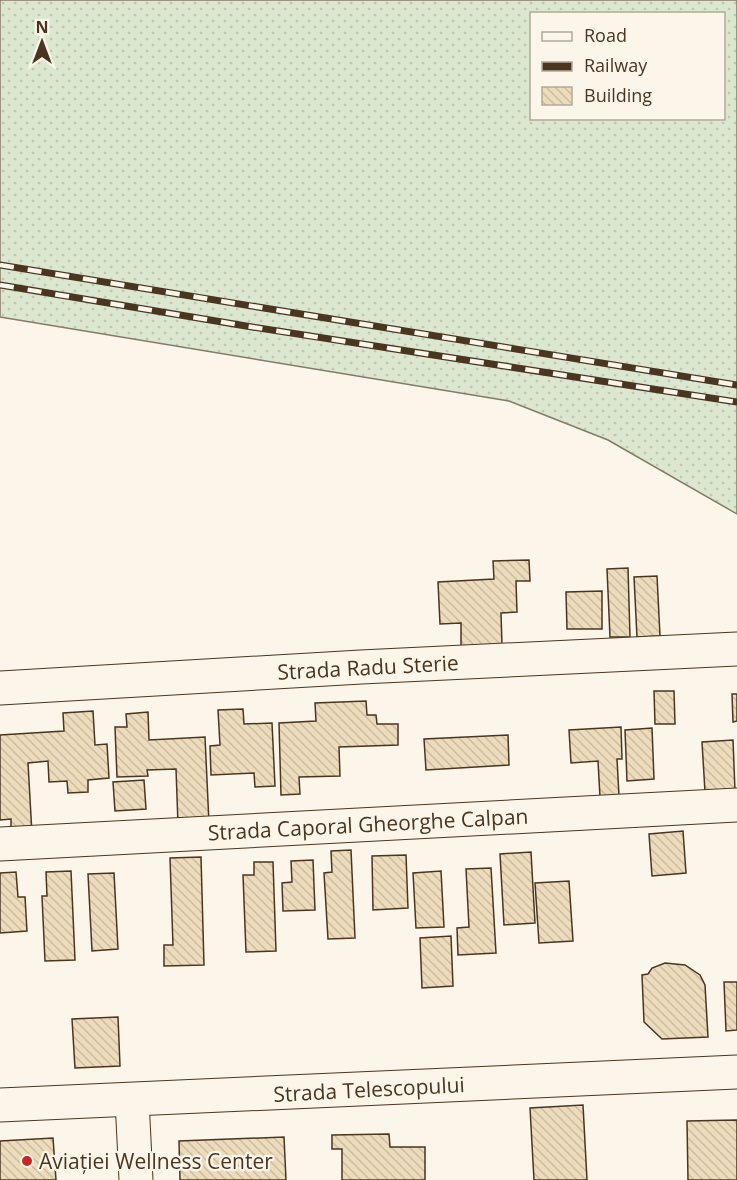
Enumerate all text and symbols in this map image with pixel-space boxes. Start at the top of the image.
north arrow [12,12,72,72]
legend [530,12,725,120]
text: N [35,16,49,38]
text: Road [584,23,627,47]
text: Railway [584,53,648,77]
text: Building [584,83,652,107]
street label: Strada Radu Sterie [277,648,459,686]
street label: Strada Caporal Gheorghe Calpan [207,802,529,846]
street label: Strada Telescopului [273,1070,465,1108]
place label: Aviației Wellness Center [39,1147,273,1175]
marker: Aviației Wellness Center [20,1154,34,1168]

